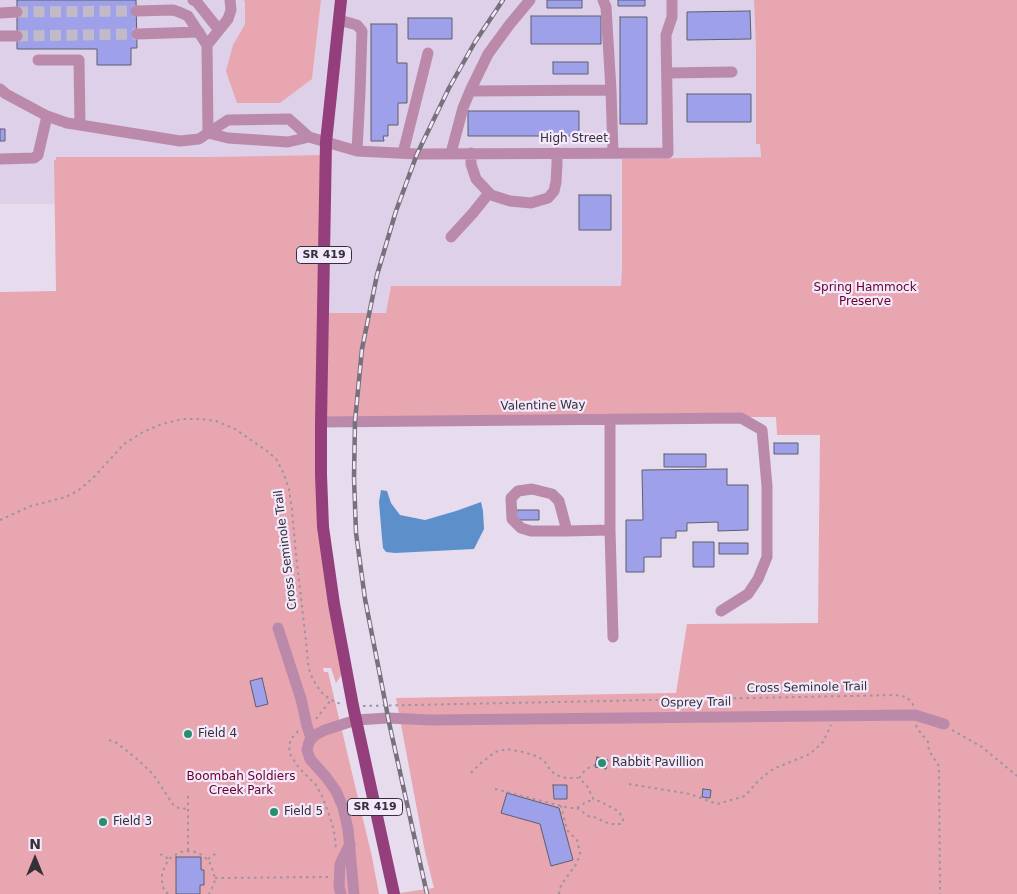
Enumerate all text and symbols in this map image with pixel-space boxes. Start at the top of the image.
street label: High Street [540,132,608,146]
road number: SR 419 [296,246,352,264]
park label: Spring Hammock Preserve [813,281,917,309]
street label: Valentine Way [500,398,586,414]
street label: Cross Seminole Trail [271,489,301,611]
street label: Cross Seminole Trail [747,680,867,696]
street label: Osprey Trail [660,695,732,711]
place label: Field 4 [198,727,237,741]
marker: Field 4 [182,728,194,740]
place label: Rabbit Pavillion [612,756,704,770]
marker: Rabbit Pavillion [596,757,608,769]
park label: Boombah Soldiers Creek Park [187,770,295,798]
road number: SR 419 [348,799,402,816]
place label: Field 5 [284,805,323,819]
marker: Field 5 [268,806,280,818]
place label: Field 3 [113,815,152,829]
marker: Field 3 [97,816,109,828]
north arrow [10,834,60,884]
text: N [29,836,41,852]

